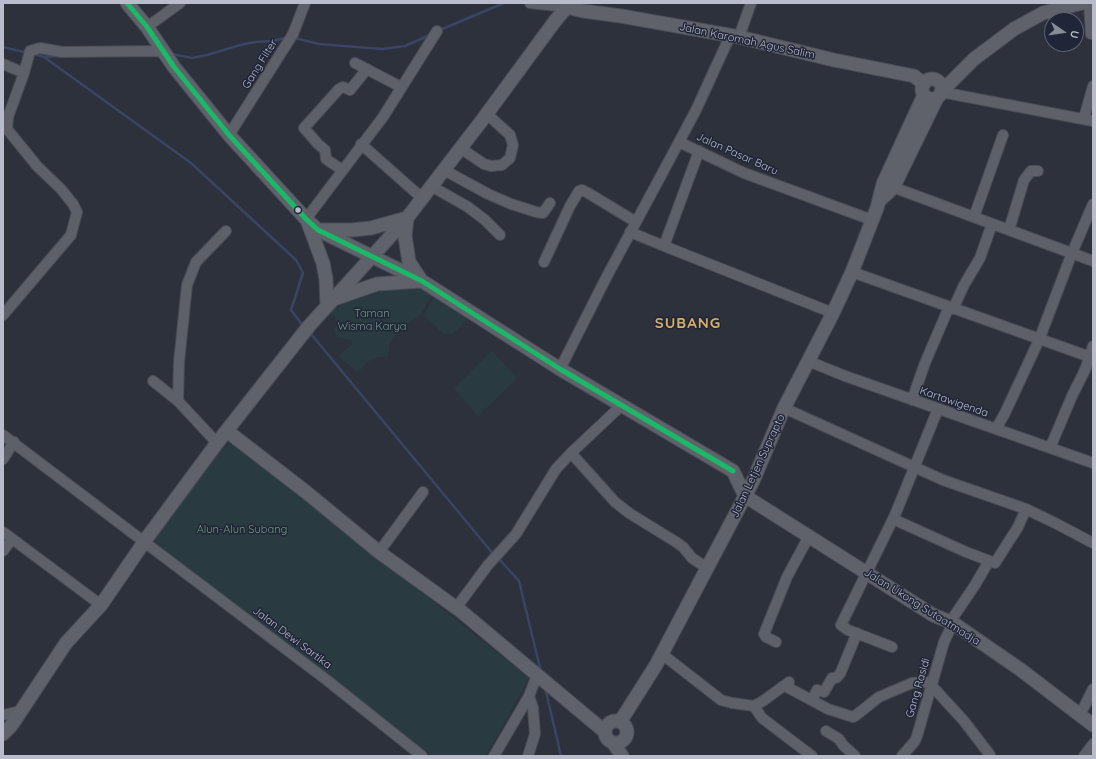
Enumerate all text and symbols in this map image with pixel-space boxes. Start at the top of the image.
north arrow [1044,12,1084,52]
street label: Jalan Karomah Agus Salim [678,20,816,62]
text: U [1067,29,1082,40]
street label: Gang Filter [240,37,280,91]
street label: Jalan Pasar Baru [694,130,780,178]
unlabelled marker [293,205,303,215]
park label: Taman Wisma Karya [337,307,407,333]
district label: SUBANG [655,314,721,332]
street label: Kartawigenda [918,384,990,420]
street label: Jalan Letjen Suprapto [728,412,788,520]
park label: Alun-Alun Subang [197,523,287,537]
street label: Jalan Ukong Sutaatmadja [862,566,982,648]
street label: Jalan Dewi Sartika [250,604,334,672]
street label: Gang Rasidi [903,657,933,719]

